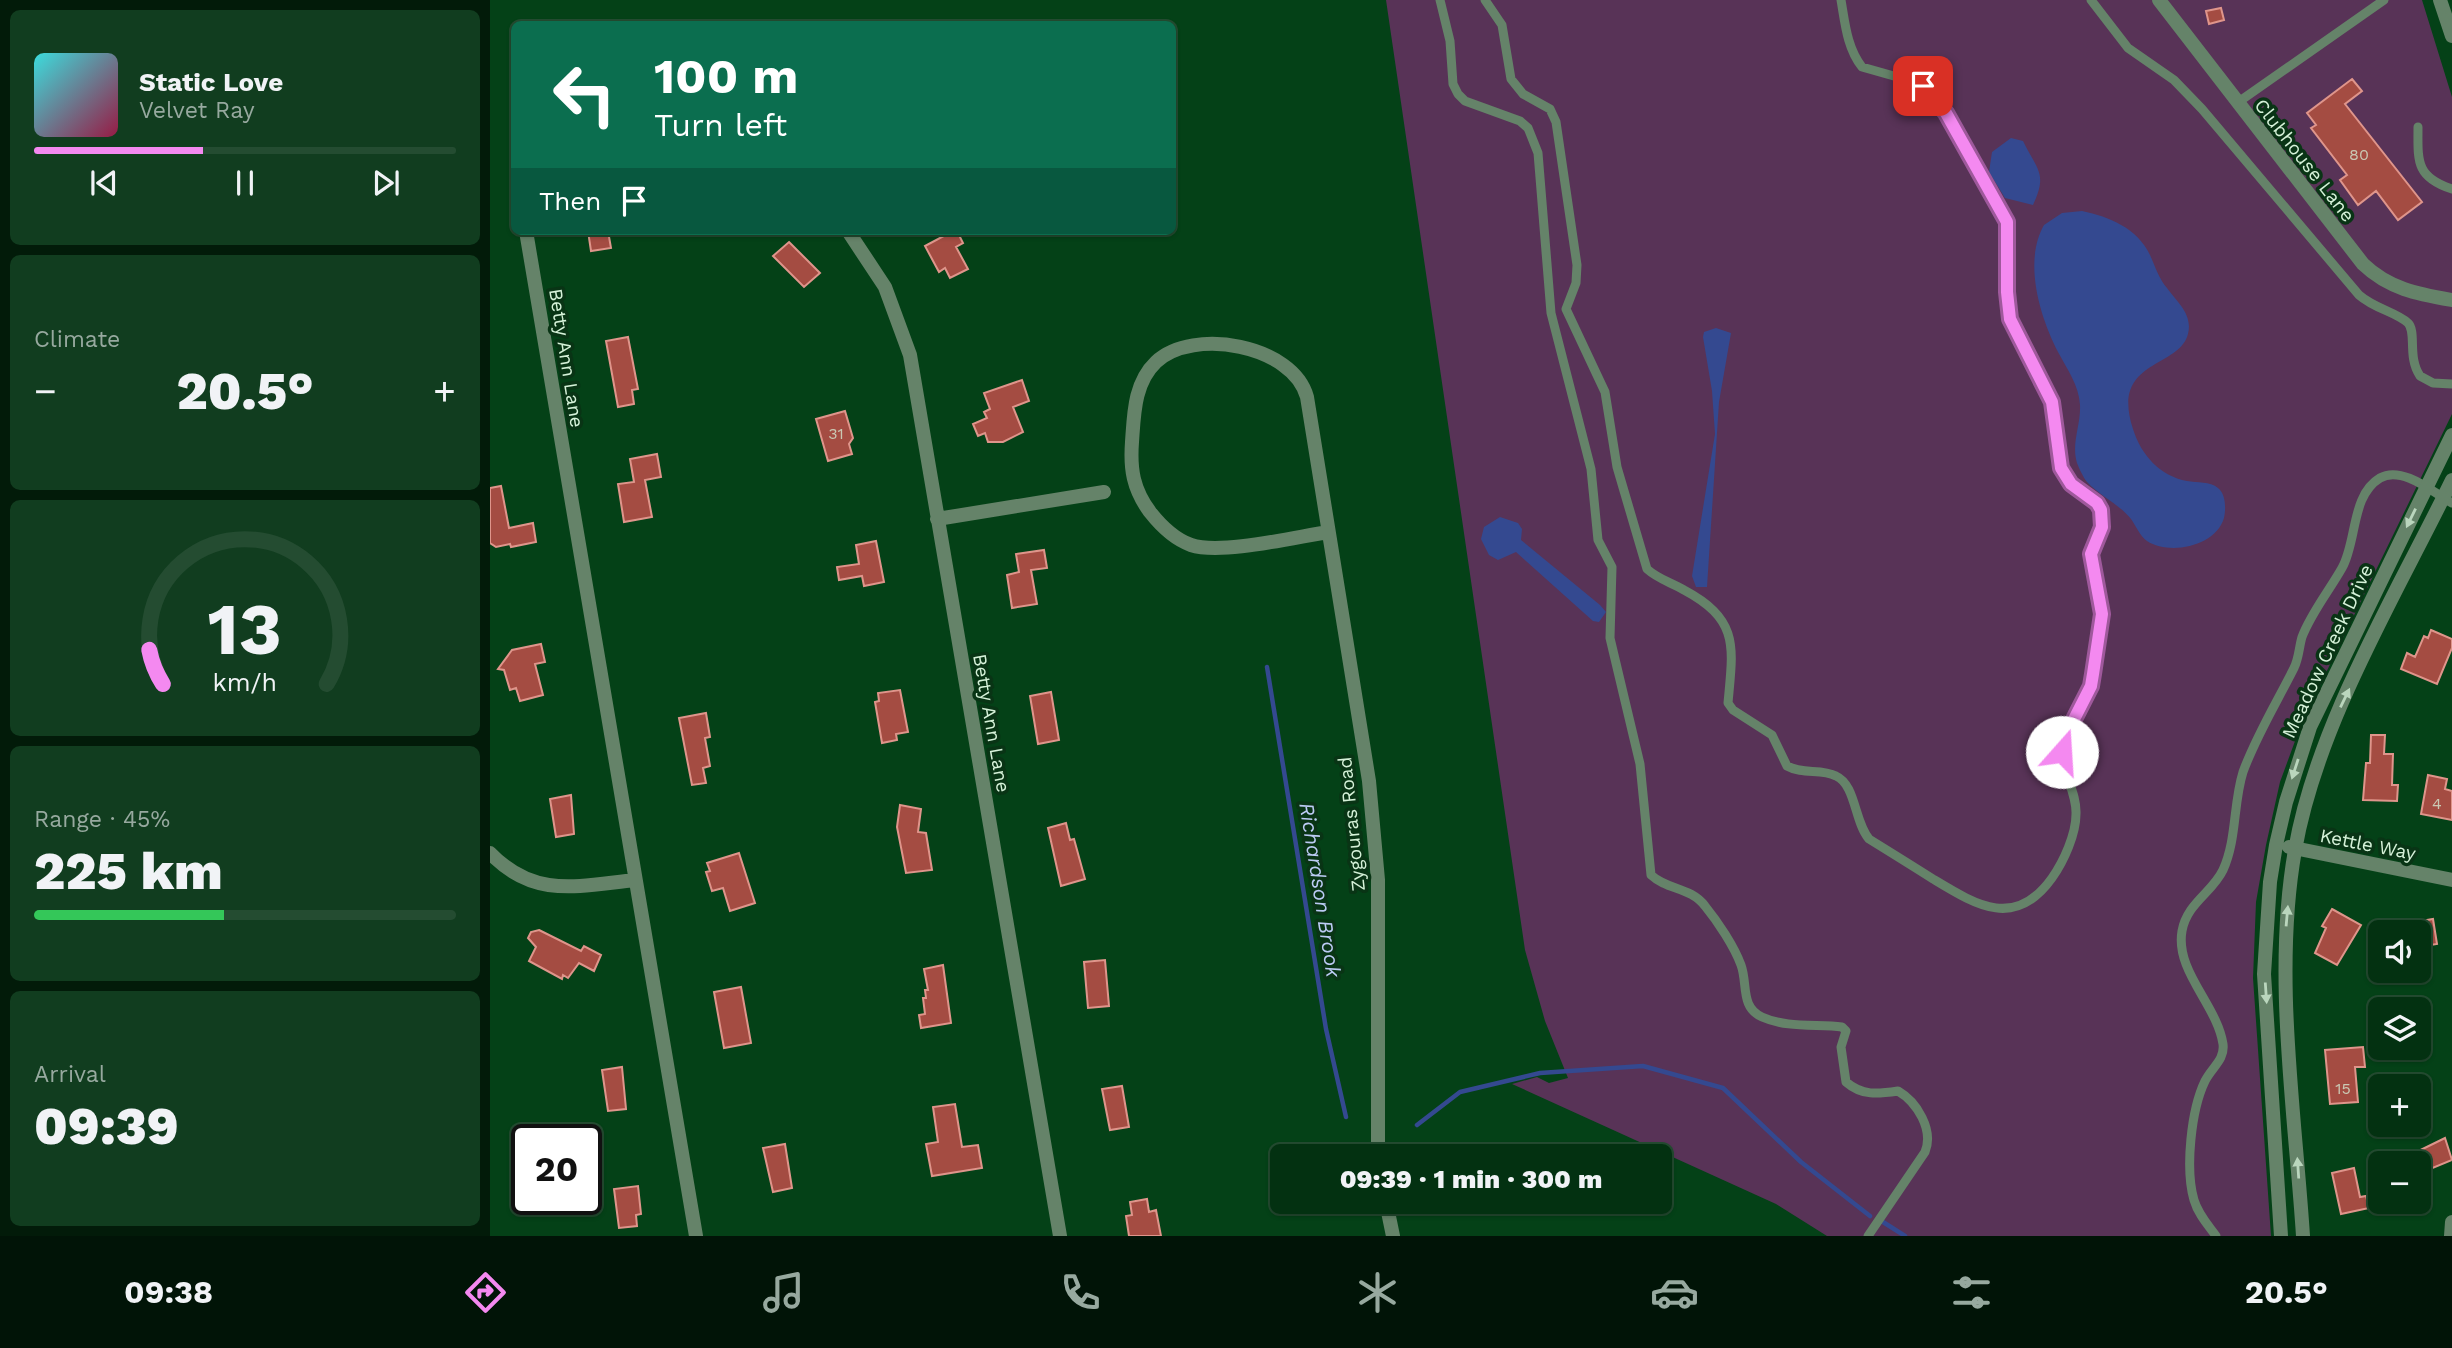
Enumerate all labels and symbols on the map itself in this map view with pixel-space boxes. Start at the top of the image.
pin [1893,56,1953,116]
street label: Clubhouse Lane [2249,94,2360,226]
house number: 80 [2349,145,2369,164]
street label: Betty Ann Lane [544,287,589,429]
house number: 31 [828,424,844,443]
one-way arrow [2406,508,2417,528]
street label: Meadow Creek Drive [2277,561,2378,742]
street label: Betty Ann Lane [968,652,1015,794]
one-way arrow [2339,688,2351,708]
position arrow [2025,715,2099,789]
street label: Zygouras Road [1333,756,1370,892]
one-way arrow [2290,759,2300,780]
house number: 4 [2432,794,2442,813]
water label: Richardson Brook [1294,801,1347,980]
street label: Kettle Way [2318,824,2418,865]
one-way arrow [2282,905,2293,927]
one-way arrow [2260,982,2271,1004]
house number: 15 [2335,1079,2351,1098]
speed limit sign: 20 [511,1124,602,1215]
one-way arrow [2293,1157,2304,1179]

